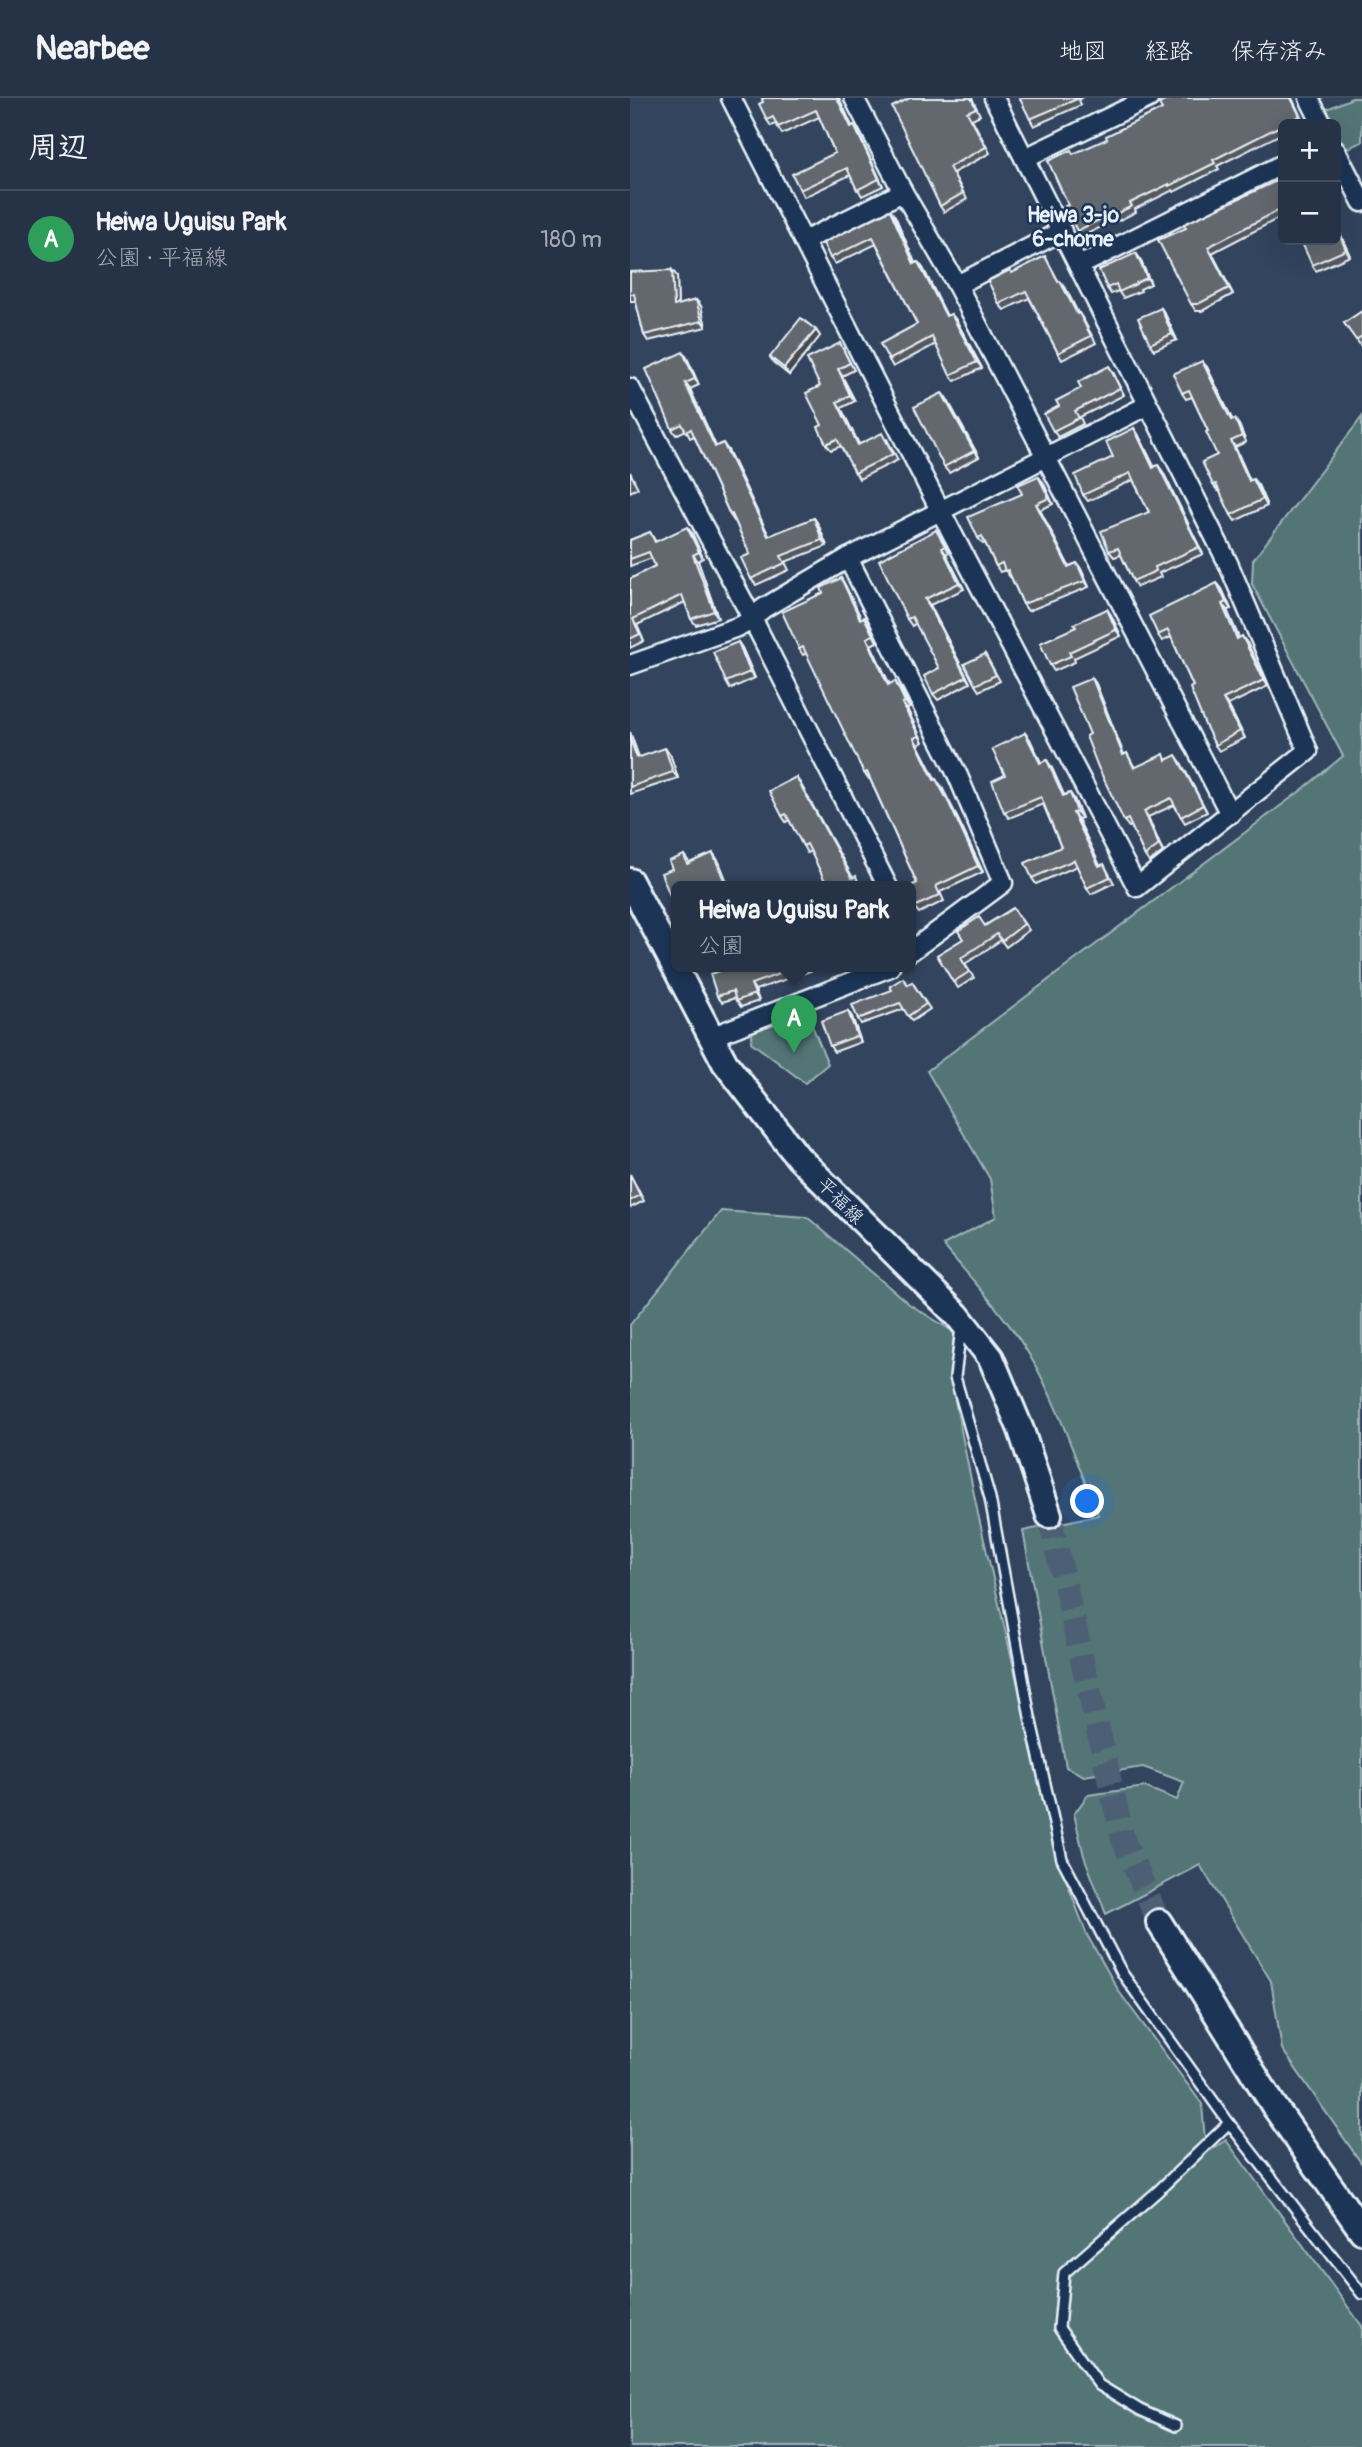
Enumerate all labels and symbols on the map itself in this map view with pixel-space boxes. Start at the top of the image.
district label: Heiwa 3-jo 6-chome [1027,202,1120,253]
pin: A [771,995,817,1053]
street label: 平福線 [812,1172,869,1229]
your location [1070,1484,1104,1518]

